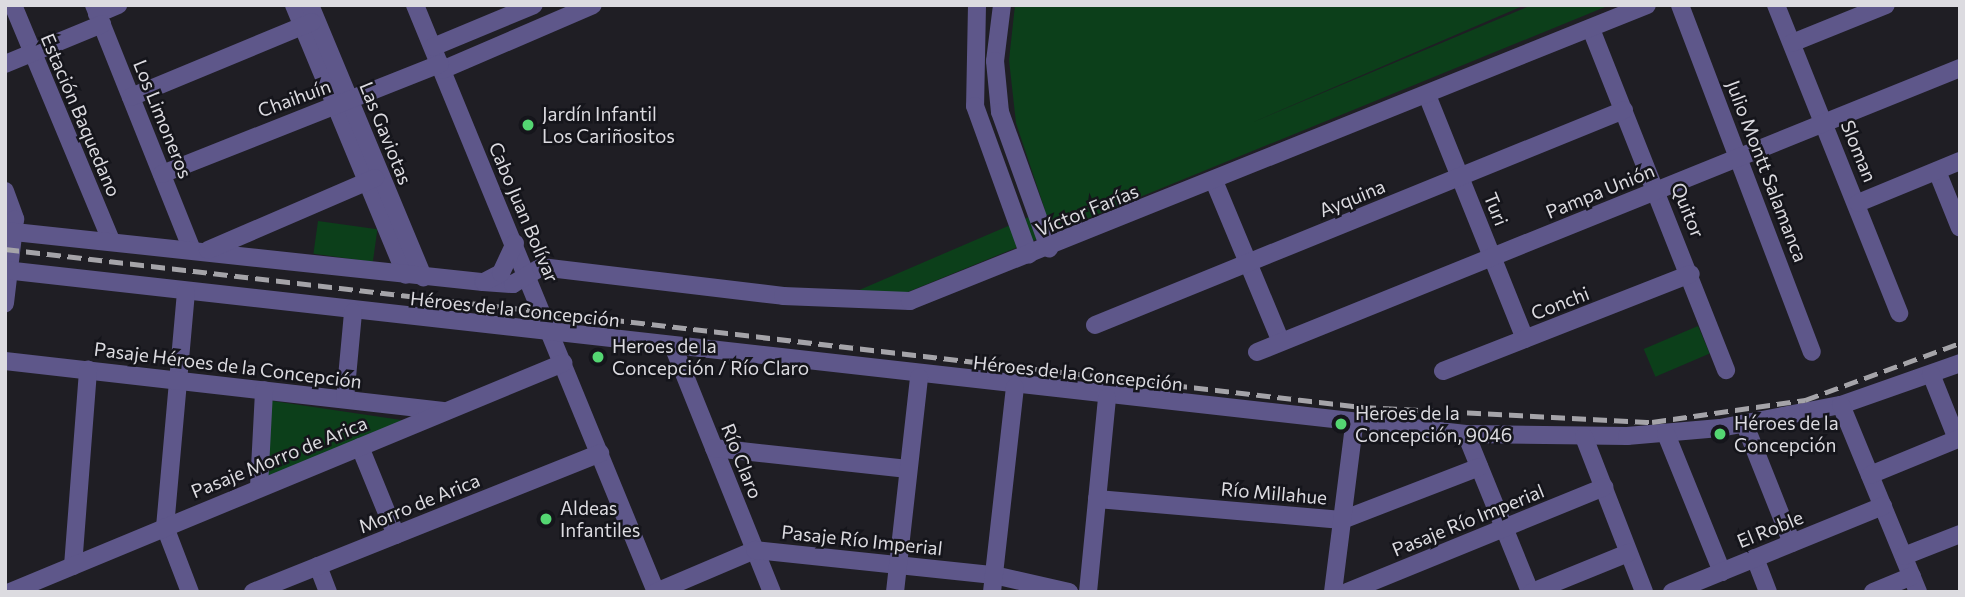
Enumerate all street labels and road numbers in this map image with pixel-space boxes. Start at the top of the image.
street label: Estación Baquedano [36,30,126,200]
street label: Los Limoneros [129,56,197,182]
street label: Chaihuín [254,74,334,122]
street label: Julio Montt Salamanca [1722,77,1812,265]
street label: Las Gaviotas [355,78,417,188]
street label: Sloman [1836,117,1882,185]
street label: Cabo Juan Bolívar [484,138,564,286]
street label: Pampa Unión [1542,159,1658,223]
street label: Ayquina [1316,174,1388,222]
street label: Víctor Farías [1032,179,1142,241]
street label: Quitor [1667,179,1709,241]
street label: Turi [1479,189,1513,229]
street label: Conchi [1528,282,1592,324]
street label: Héroes de la Concepción [409,287,621,331]
street label: Pasaje Héroes de la Concepción [93,337,363,393]
street label: Héroes de la Concepción [972,351,1184,395]
street label: Pasaje Morro de Arica [188,411,370,503]
street label: Río Claro [717,420,767,502]
street label: Morro de Arica [355,468,483,538]
street label: Río Millahue [1220,477,1328,509]
street label: Pasaje Río Imperial [1389,479,1547,561]
street label: El Roble [1734,505,1806,553]
street label: Pasaje Río Imperial [780,520,944,560]

